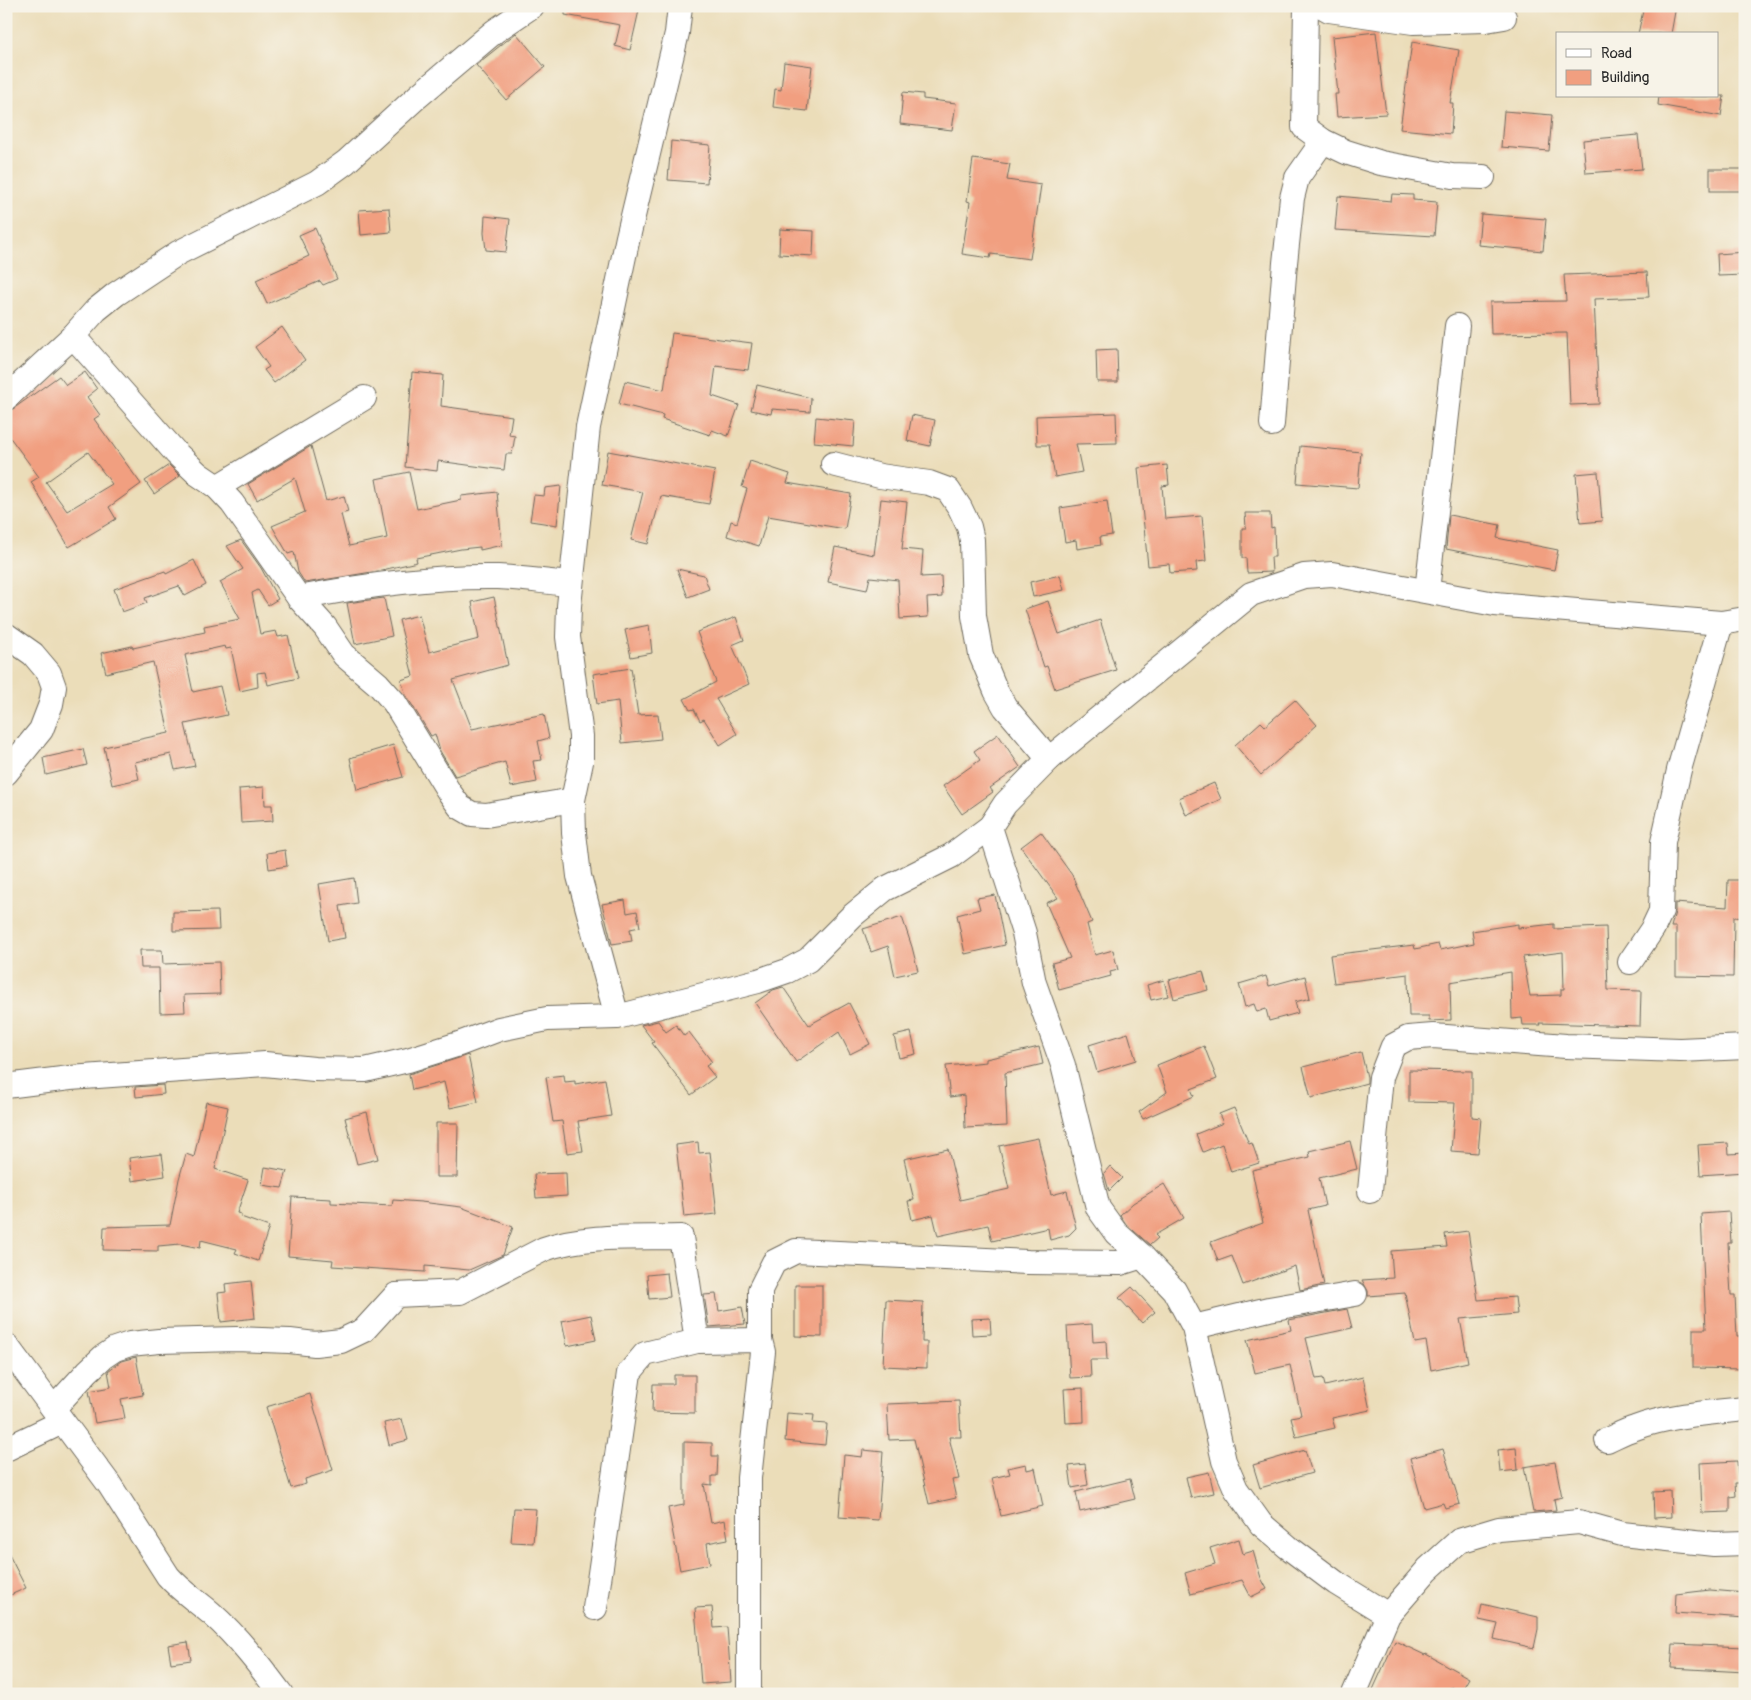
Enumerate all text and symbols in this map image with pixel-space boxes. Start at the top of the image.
legend [1556,32,1718,98]
text: Road [1601,44,1632,63]
text: Building [1601,68,1649,87]

